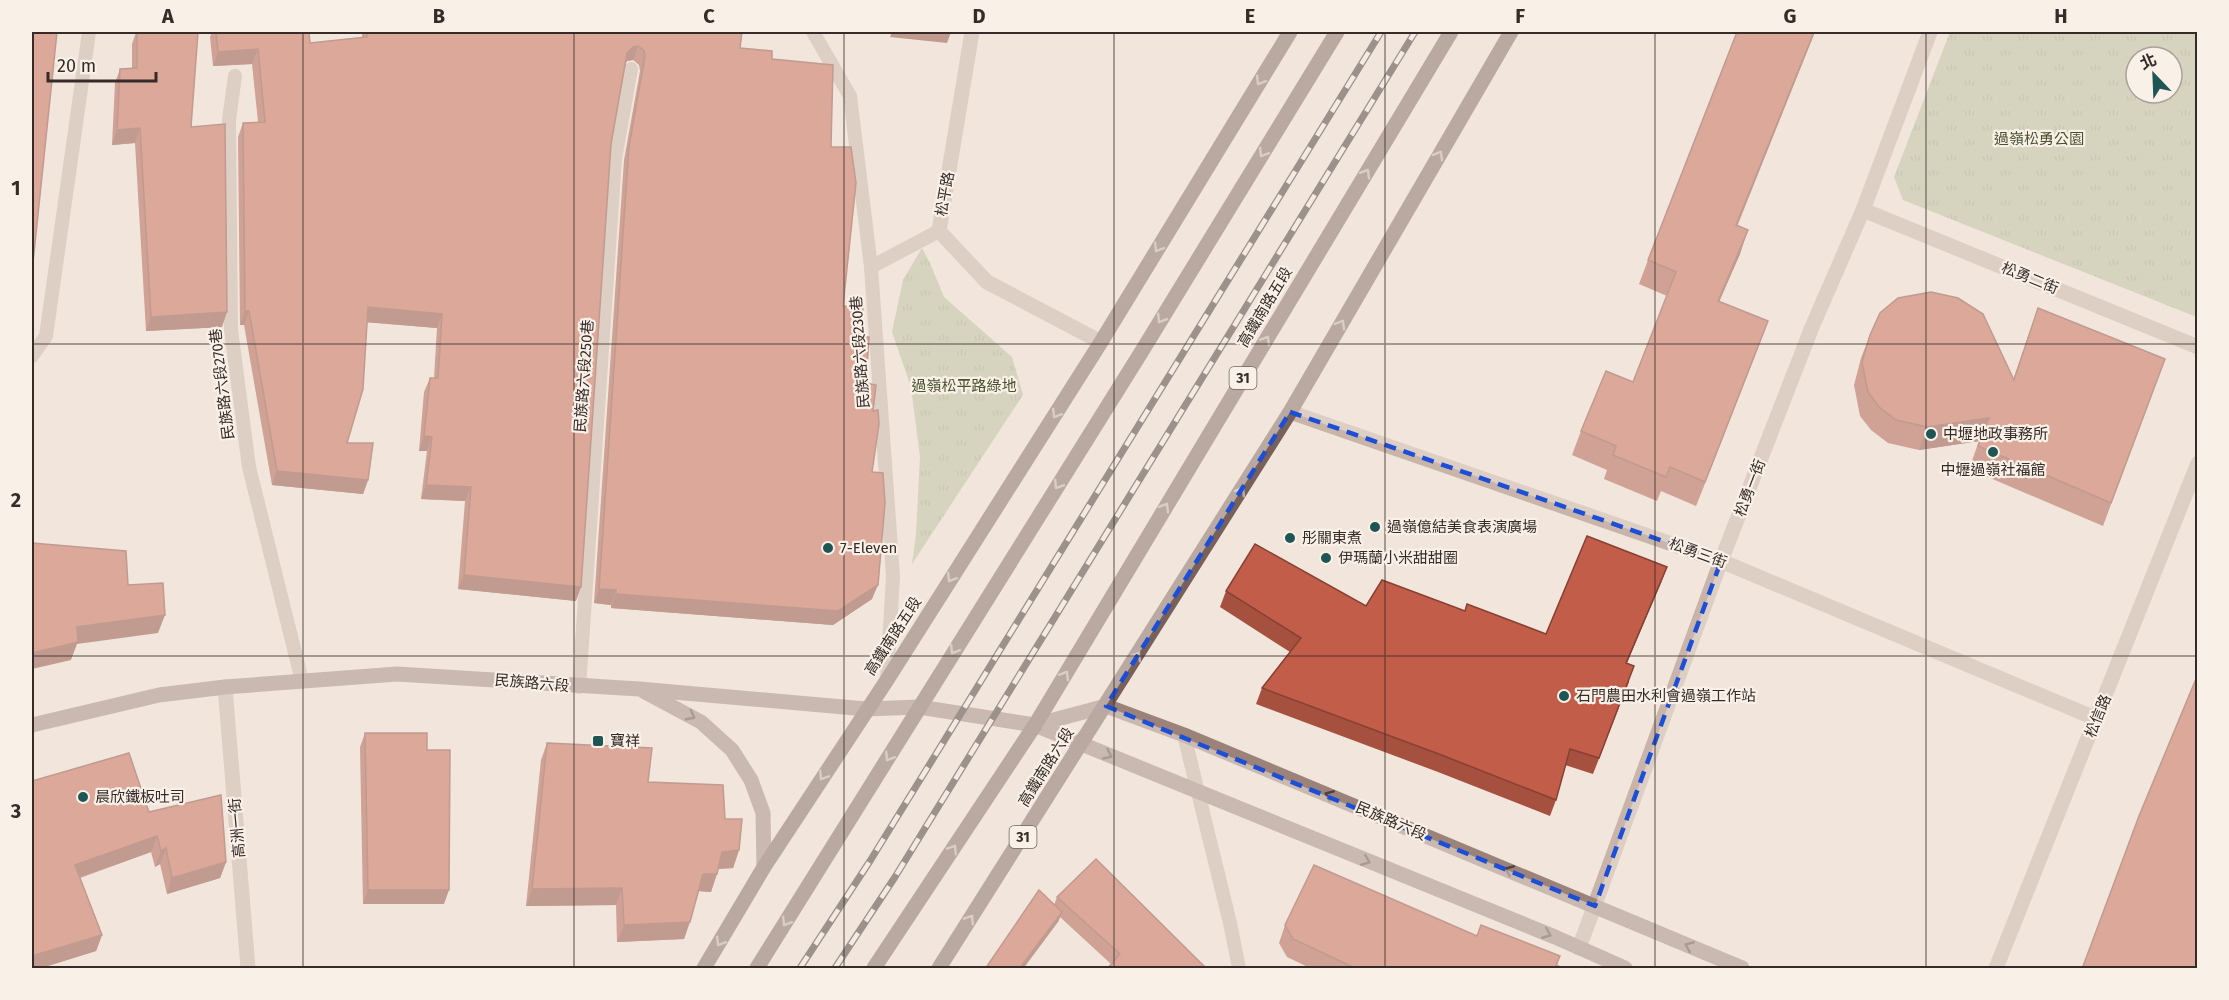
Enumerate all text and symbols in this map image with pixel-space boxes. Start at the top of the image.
text: A [161,4,175,28]
text: B [433,4,445,28]
text: C [703,4,715,28]
text: D [972,4,986,28]
text: E [1245,4,1255,28]
text: F [1515,4,1525,28]
text: G [1784,4,1796,28]
text: H [2054,4,2068,28]
scale bar [48,45,156,83]
north arrow [2124,45,2184,105]
text: 北 [2137,50,2159,74]
text: 20 m [57,55,96,77]
one-way arrow [1255,75,1267,85]
park label: 過嶺松勇公園 [1994,130,2084,148]
one-way arrow [1258,147,1270,157]
one-way arrow [1432,151,1444,162]
one-way arrow [1359,169,1370,179]
street label: 松平路 [932,170,958,218]
text: 1 [11,176,21,200]
one-way arrow [1154,242,1166,252]
street label: 松勇二街 [1999,258,2061,298]
street label: 高鐵南路五段 [1234,264,1296,350]
street label: 民族路六段230巷 [847,295,873,409]
one-way arrow [1157,313,1169,323]
street label: 民族路六段250巷 [571,319,597,433]
one-way arrow [1334,320,1346,330]
street label: 民族路六段270巷 [206,327,238,441]
one-way arrow [1258,336,1270,346]
road number: 31 [1230,367,1256,389]
park label: 過嶺松平路綠地 [911,377,1017,395]
one-way arrow [1052,407,1063,418]
place label: 中壢地政事務所 [1943,425,2048,443]
marker: 中壢地政事務所 [1924,427,1938,441]
marker: 中壢過嶺社福館 [1986,445,2000,459]
street label: 松勇一街 [1731,457,1769,519]
place label: 中壢過嶺社福館 [1940,461,2046,479]
one-way arrow [1053,479,1065,489]
one-way arrow [1233,487,1245,497]
text: 2 [11,488,21,512]
one-way arrow [1158,503,1170,513]
place label: 過嶺億結美食表演廣場 [1387,518,1537,536]
marker: 過嶺億結美食表演廣場 [1368,520,1382,534]
place label: 彤關東煮 [1302,529,1362,547]
marker: 彤關東煮 [1283,531,1297,545]
street label: 松勇三街 [1667,534,1729,572]
place label: 7-Eleven [840,539,897,557]
marker: 7-Eleven [821,541,835,555]
place label: 伊瑪蘭小米甜甜圈 [1338,549,1458,567]
marker: 伊瑪蘭小米甜甜圈 [1319,551,1333,565]
one-way arrow [947,572,959,582]
street label: 高鐵南路五段 [861,593,925,679]
one-way arrow [950,644,962,654]
one-way arrow [1130,652,1142,662]
street label: 民族路六段 [494,671,570,695]
one-way arrow [1057,671,1069,681]
place label: 石門農田水利會過嶺工作站 [1576,687,1756,705]
marker: 石門農田水利會過嶺工作站 [1557,689,1571,703]
street label: 松信路 [2081,692,2115,740]
one-way arrow [685,709,695,720]
street label: 高鐵南路六段 [1015,724,1077,810]
place label: 寶祥 [610,732,640,750]
marker: 寶祥 [591,734,605,748]
one-way arrow [1102,747,1113,759]
one-way arrow [884,751,896,761]
one-way arrow [819,769,830,780]
place label: 晨欣鐵板吐司 [95,788,185,806]
marker: 晨欣鐵板吐司 [76,790,90,804]
one-way arrow [1324,790,1335,802]
street label: 高洲一街 [225,797,249,859]
street label: 民族路六段 [1353,798,1429,844]
text: 3 [10,799,21,823]
road number: 31 [1010,826,1036,848]
one-way arrow [945,845,956,856]
one-way arrow [1360,853,1371,866]
one-way arrow [1504,865,1515,877]
one-way arrow [963,915,975,925]
one-way arrow [782,916,793,927]
one-way arrow [1540,927,1551,939]
one-way arrow [716,936,728,946]
one-way arrow [1684,941,1695,953]

